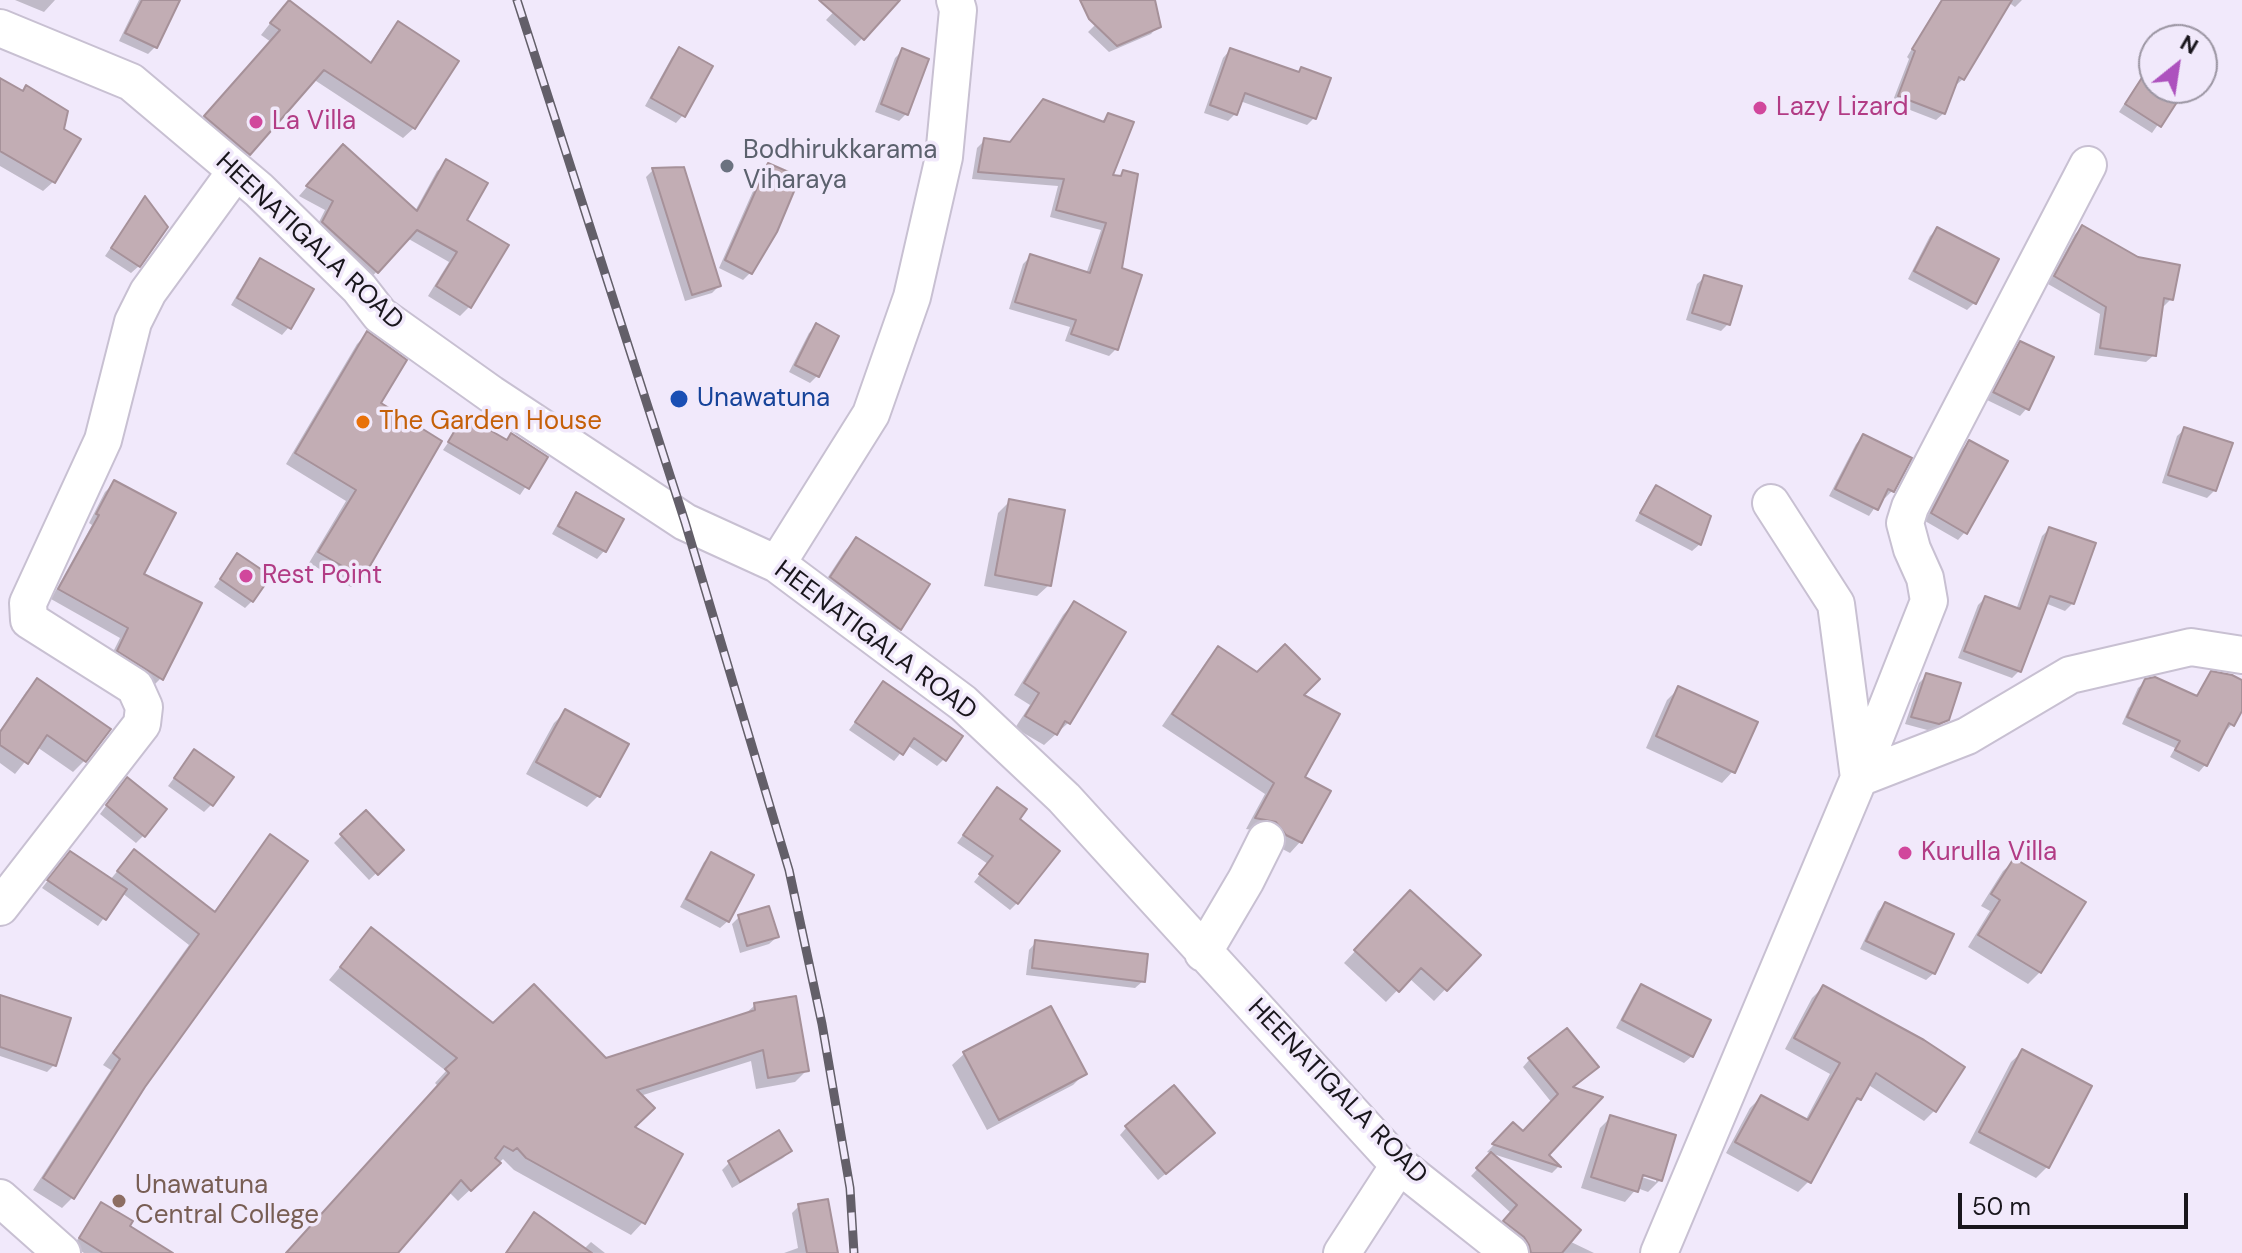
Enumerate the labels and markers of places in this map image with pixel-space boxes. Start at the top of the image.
place label: Lazy Lizard [1776,92,1909,124]
marker: Lazy Lizard [1751,99,1769,117]
place label: La Villa [272,106,356,138]
marker: La Villa [247,113,265,131]
place label: Bodhirukkarama Viharaya [743,135,937,196]
marker: Bodhirukkarama Viharaya [718,157,736,175]
place label: Unawatuna [697,383,830,415]
marker: Unawatuna [668,388,690,410]
place label: The Garden House [379,406,602,438]
marker: The Garden House [354,413,372,431]
place label: Rest Point [262,560,382,592]
marker: Rest Point [237,567,255,585]
place label: Kurulla Villa [1921,837,2057,869]
marker: Kurulla Villa [1896,844,1914,862]
place label: Unawatuna Central College [135,1170,319,1232]
marker: Unawatuna Central College [110,1192,128,1210]

